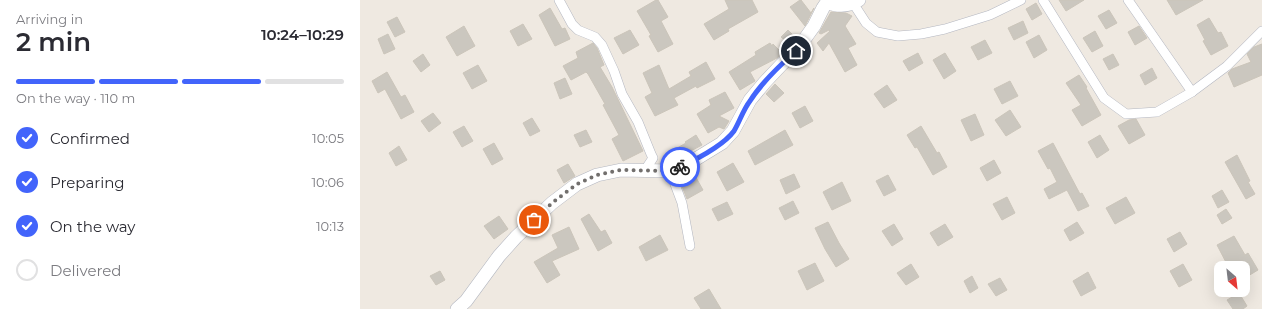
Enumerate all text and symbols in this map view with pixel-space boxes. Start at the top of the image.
text: Arriving in [16,11,83,27]
text: 10:24–10:29 [261,25,344,44]
text: 2 min [16,26,91,58]
pin [779,34,813,68]
icon: home [785,40,807,62]
text: On the way · 110 m [16,90,135,106]
icon: check [16,127,38,149]
text: Confirmed [50,129,130,148]
text: 10:05 [312,130,344,146]
courier [660,147,700,187]
icon: bike [669,156,691,178]
icon: check [16,171,38,193]
text: Preparing [50,173,125,192]
text: 10:06 [311,174,344,190]
pin [517,203,551,237]
icon: bag [523,209,545,231]
icon: check [16,215,38,237]
text: On the way [50,217,135,236]
text: 10:13 [316,218,344,234]
text: Delivered [50,261,122,280]
north arrow [1214,261,1250,297]
map controls [1214,261,1250,297]

